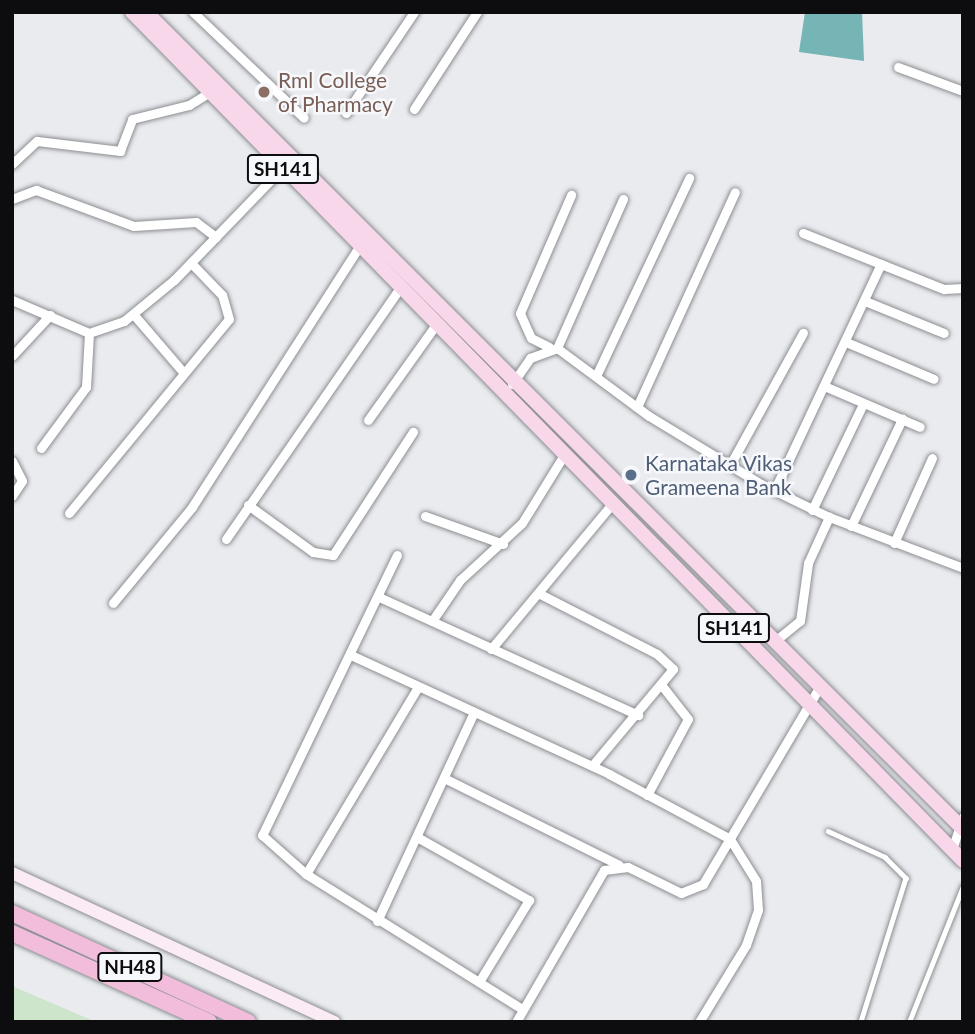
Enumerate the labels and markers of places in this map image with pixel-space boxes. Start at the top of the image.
place label: Rml College of Pharmacy [278,67,393,117]
marker: Rml College of Pharmacy [256,84,272,100]
place label: Karnataka Vikas Grameena Bank [645,450,793,500]
marker: Karnataka Vikas Grameena Bank [623,467,639,483]

